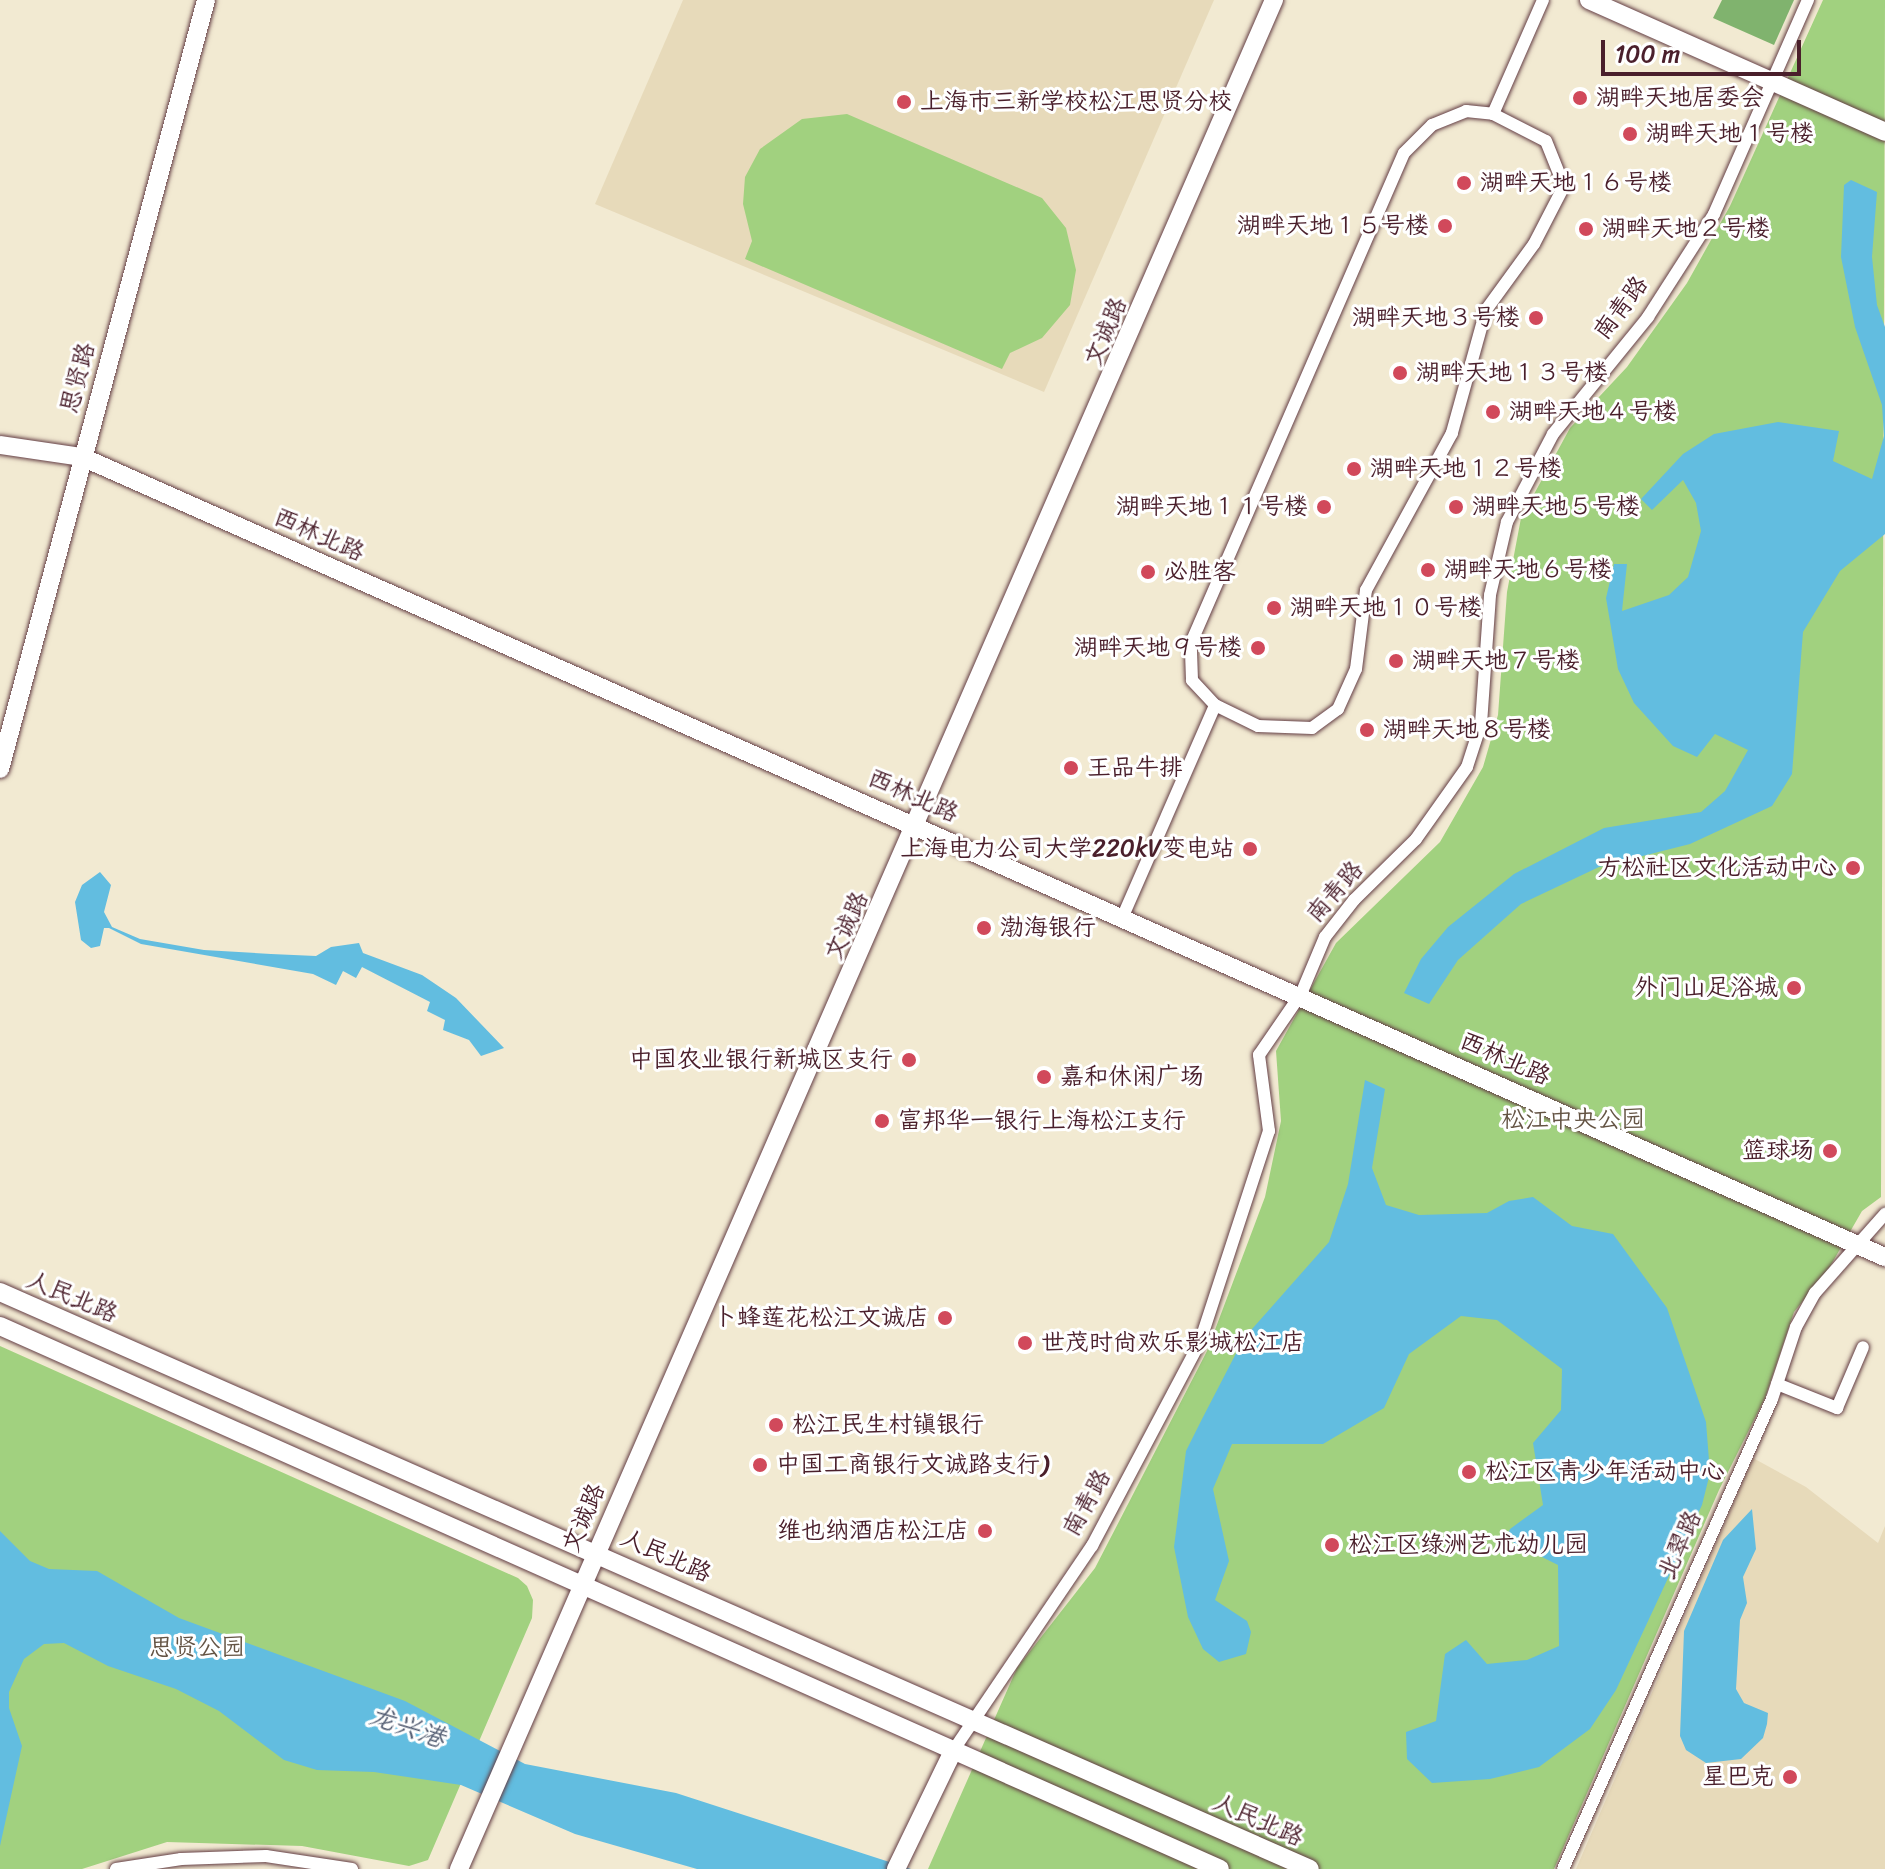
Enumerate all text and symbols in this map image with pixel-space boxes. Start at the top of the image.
scale bar [1605,24,1805,74]
text: 100 m [1615,33,1680,75]
place label: 湖畔天地居委会 [1596,84,1764,112]
place label: 上海市三新学校松江思贤分校 [920,88,1232,116]
marker: 湖畔天地居委会 [1571,89,1589,107]
marker: 上海市三新学校松江思贤分校 [895,93,913,111]
place label: 湖畔天地１号楼 [1646,120,1814,148]
marker: 湖畔天地１号楼 [1621,125,1639,143]
place label: 湖畔天地１６号楼 [1480,169,1672,197]
marker: 湖畔天地１６号楼 [1455,174,1473,192]
place label: 湖畔天地１５号楼 [1237,212,1429,240]
place label: 湖畔天地２号楼 [1602,215,1770,243]
marker: 湖畔天地１５号楼 [1436,217,1454,235]
marker: 湖畔天地２号楼 [1577,220,1595,238]
street label: 南青路 [1588,271,1654,345]
street label: 文诚路 [1079,293,1133,371]
place label: 湖畔天地３号楼 [1352,304,1520,332]
marker: 湖畔天地３号楼 [1527,309,1545,327]
street label: 思贤路 [55,339,101,417]
place label: 湖畔天地１３号楼 [1416,359,1608,387]
marker: 湖畔天地１３号楼 [1391,364,1409,382]
place label: 湖畔天地４号楼 [1509,398,1677,426]
marker: 湖畔天地４号楼 [1484,403,1502,421]
place label: 湖畔天地１２号楼 [1370,455,1562,483]
marker: 湖畔天地１２号楼 [1345,460,1363,478]
place label: 湖畔天地１１号楼 [1116,493,1308,521]
place label: 湖畔天地５号楼 [1472,493,1640,521]
marker: 湖畔天地１１号楼 [1315,498,1333,516]
marker: 湖畔天地５号楼 [1447,498,1465,516]
street label: 西林北路 [269,502,369,568]
place label: 湖畔天地６号楼 [1444,556,1612,584]
place label: 必胜客 [1164,558,1236,586]
marker: 湖畔天地６号楼 [1419,561,1437,579]
marker: 必胜客 [1139,563,1157,581]
place label: 湖畔天地１０号楼 [1290,594,1482,622]
marker: 湖畔天地１０号楼 [1265,599,1283,617]
place label: 湖畔天地９号楼 [1074,634,1242,662]
marker: 湖畔天地９号楼 [1249,639,1267,657]
place label: 湖畔天地７号楼 [1412,647,1580,675]
marker: 湖畔天地７号楼 [1387,652,1405,670]
place label: 湖畔天地８号楼 [1383,716,1551,744]
marker: 湖畔天地８号楼 [1358,721,1376,739]
place label: 王品牛排 [1087,754,1183,782]
marker: 王品牛排 [1062,759,1080,777]
street label: 西林北路 [863,763,963,829]
place label: 上海电力公司大学220kV变电站 [900,835,1234,863]
marker: 上海电力公司大学220kV变电站 [1241,840,1259,858]
place label: 方松社区文化活动中心 [1597,854,1837,882]
street label: 南青路 [1301,855,1369,929]
marker: 方松社区文化活动中心 [1844,859,1862,877]
street label: 文诚路 [819,887,875,965]
place label: 渤海银行 [1000,914,1096,942]
marker: 渤海银行 [975,919,993,937]
place label: 外门山足浴城 [1634,974,1778,1002]
marker: 外门山足浴城 [1785,979,1803,997]
street label: 西林北路 [1455,1026,1555,1092]
place label: 中国农业银行新城区支行 [629,1046,893,1074]
marker: 中国农业银行新城区支行 [900,1051,918,1069]
place label: 嘉和休闲广场 [1060,1063,1204,1091]
marker: 嘉和休闲广场 [1035,1068,1053,1086]
park label: 松江中央公园 [1501,1106,1645,1134]
place label: 富邦华一银行上海松江支行 [898,1107,1186,1135]
marker: 富邦华一银行上海松江支行 [873,1112,891,1130]
place label: 篮球场 [1742,1137,1814,1165]
marker: 篮球场 [1821,1142,1839,1160]
street label: 人民北路 [22,1265,122,1329]
place label: 卜蜂莲花松江文诚店 [713,1304,929,1332]
marker: 卜蜂莲花松江文诚店 [936,1309,954,1327]
place label: 世茂时尚欢乐影城松江店 [1041,1329,1305,1357]
marker: 世茂时尚欢乐影城松江店 [1016,1334,1034,1352]
place label: 松江民生村镇银行 [792,1411,984,1439]
marker: 松江民生村镇银行 [767,1416,785,1434]
place label: 中国工商银行文诚路支行) [776,1451,1048,1479]
marker: 中国工商银行文诚路支行) [751,1456,769,1474]
place label: 松江区青少年活动中心 [1485,1458,1725,1486]
marker: 松江区青少年活动中心 [1460,1463,1478,1481]
street label: 南青路 [1057,1465,1117,1541]
street label: 文诚路 [557,1479,611,1557]
street label: 北翠路 [1652,1506,1708,1584]
place label: 维也纳酒店松江店 [777,1517,969,1545]
marker: 维也纳酒店松江店 [976,1522,994,1540]
street label: 人民北路 [616,1523,716,1589]
place label: 松江区绿洲艺术幼儿园 [1348,1531,1588,1559]
marker: 松江区绿洲艺术幼儿园 [1323,1536,1341,1554]
park label: 思贤公园 [149,1634,245,1662]
water label: 龙兴港 [365,1700,449,1754]
place label: 星巴克 [1702,1763,1774,1791]
marker: 星巴克 [1781,1768,1799,1786]
street label: 人民北路 [1208,1787,1308,1853]

